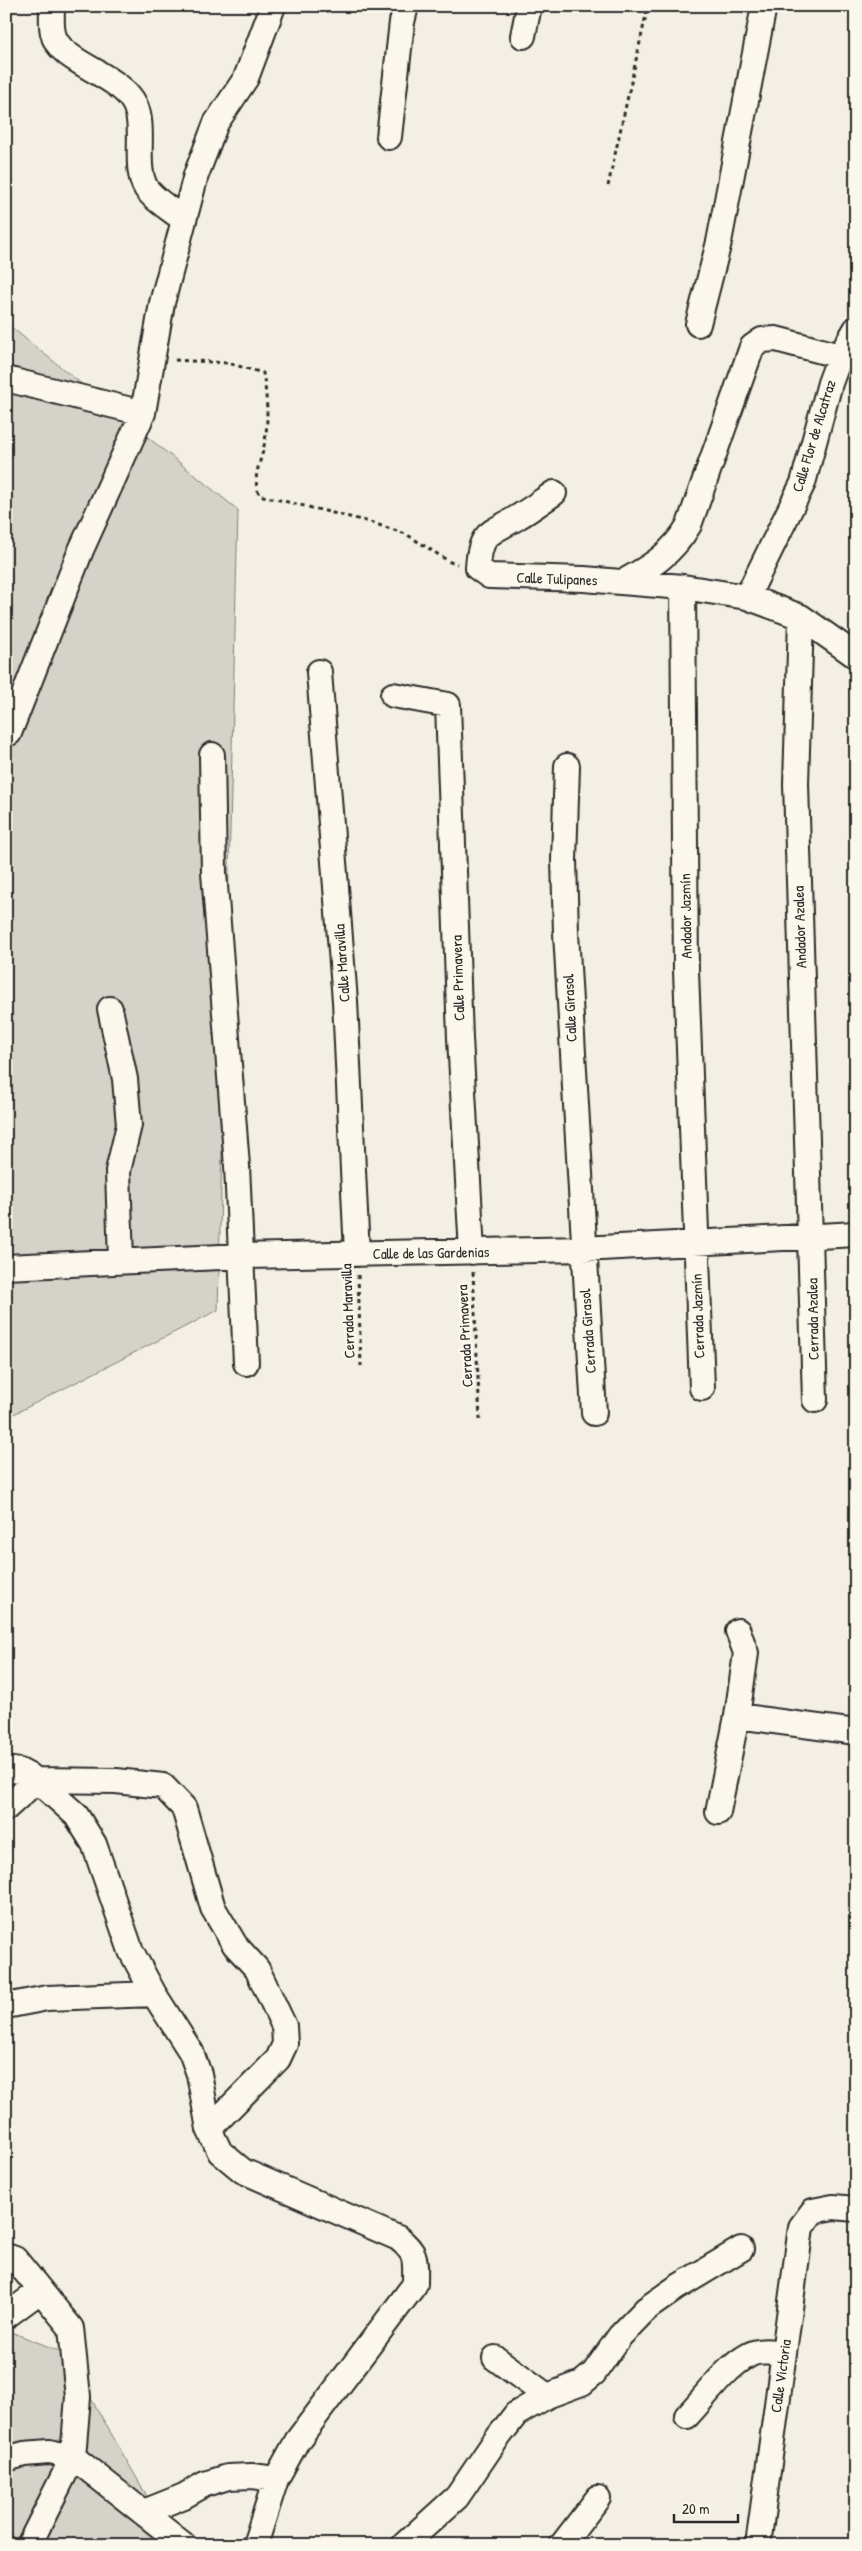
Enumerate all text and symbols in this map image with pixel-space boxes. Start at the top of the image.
street label: Calle Flor de Alcatraz [786,377,841,495]
street label: Calle Tulipanes [516,567,598,590]
street label: Andador Jazmín [674,873,697,959]
street label: Andador Azalea [788,885,811,969]
street label: Calle Maravilla [328,923,355,1003]
street label: Calle Primavera [446,935,469,1021]
street label: Calle Girasol [557,974,582,1043]
street label: Calle de las Gardenias [372,1241,490,1264]
street label: Cerrada Maravilla [335,1263,360,1359]
street label: Cerrada Jazmín [686,1273,709,1359]
street label: Cerrada Azalea [801,1278,824,1360]
street label: Cerrada Primavera [451,1284,478,1388]
street label: Cerrada Girasol [574,1288,601,1374]
street label: Calle Victoria [765,2338,796,2414]
scale bar [674,2491,738,2523]
text: 20 m [682,2498,709,2519]

